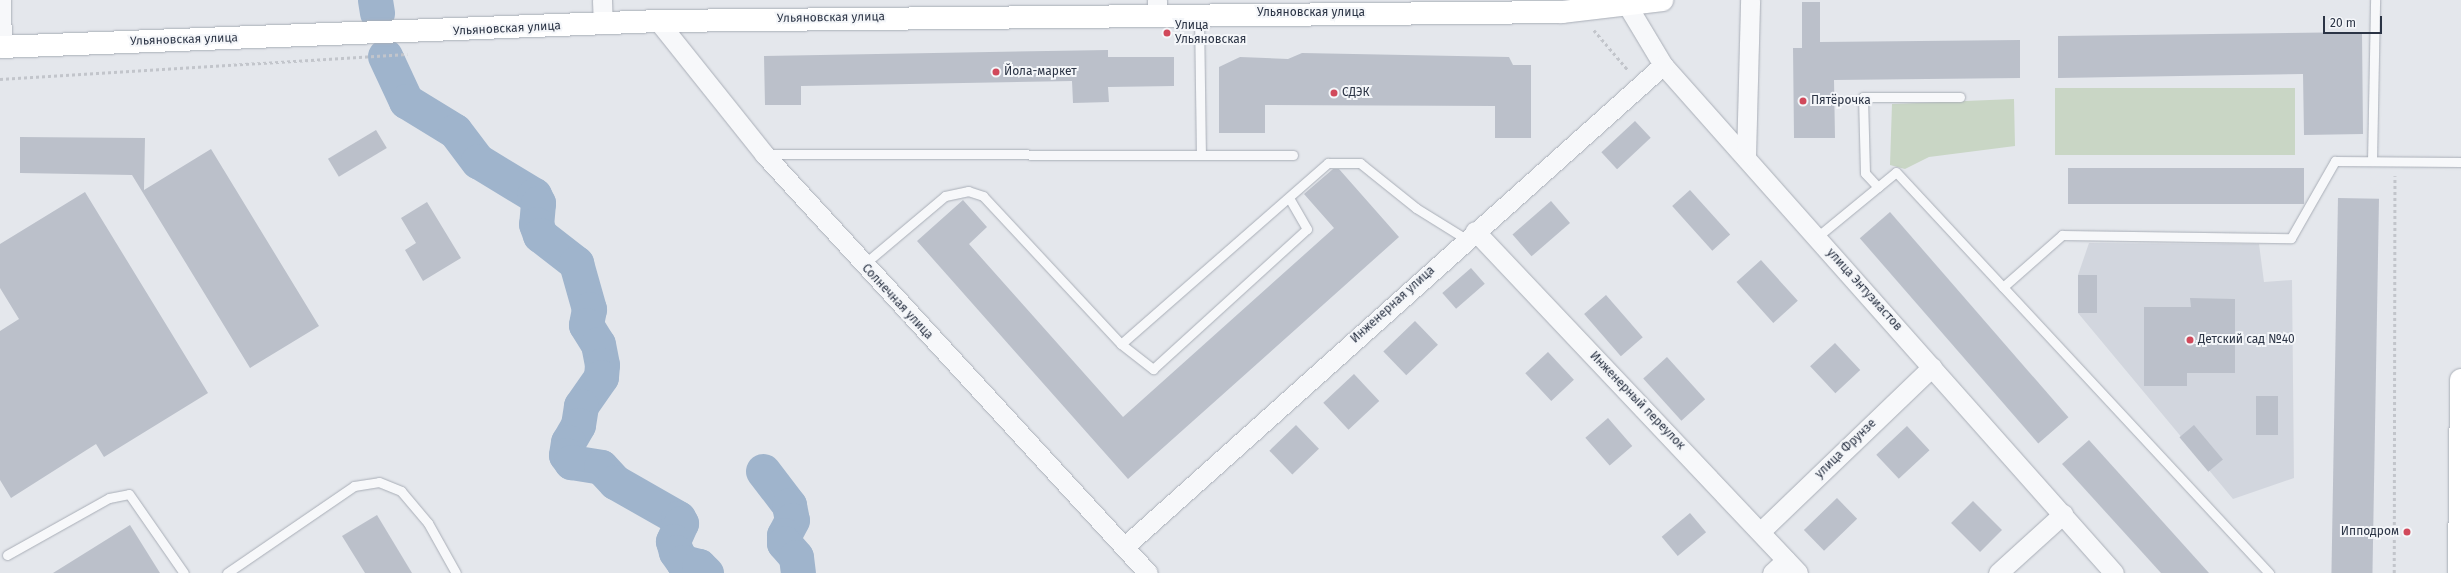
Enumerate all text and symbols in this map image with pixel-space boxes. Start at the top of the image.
street label: Ульяновская улица [1257,6,1365,20]
scale bar [2325,8,2384,34]
street label: Ульяновская улица [777,10,885,26]
text: 20 m [2330,16,2356,30]
street label: Ульяновская улица [453,19,561,39]
place label: Улица Ульяновская [1175,19,1246,47]
marker: Улица Ульяновская [1162,28,1172,38]
street label: Ульяновская улица [130,31,238,49]
place label: Йола-маркет [1004,65,1077,79]
marker: Йола-маркет [991,67,1001,77]
place label: СДЭК [1342,86,1370,100]
marker: СДЭК [1329,88,1339,98]
place label: Пятёрочка [1811,94,1871,108]
marker: Пятёрочка [1798,96,1808,106]
street label: улица Энтузиастов [1823,246,1905,334]
street label: Солнечная улица [859,261,935,343]
street label: Инженерная улица [1348,264,1438,346]
place label: Детский сад №40 [2198,333,2295,347]
marker: Детский сад №40 [2185,335,2195,345]
street label: Инженерный переулок [1586,349,1688,453]
street label: улица Фрунзе [1813,416,1879,482]
place label: Ипподром [2341,525,2399,539]
marker: Ипподром [2402,527,2412,537]

